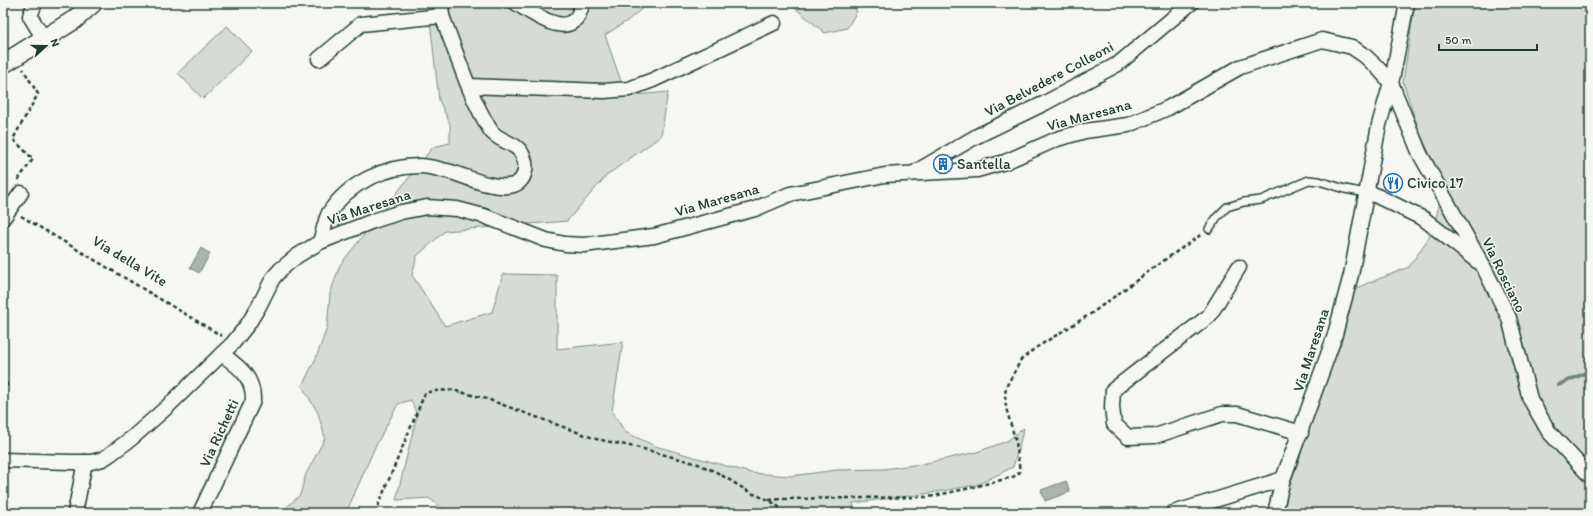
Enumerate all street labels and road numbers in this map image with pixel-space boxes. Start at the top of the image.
street label: Via Belvedere Colleoni [982,37,1116,121]
street label: Via Maresana [1045,95,1133,135]
street label: Via Maresana [673,179,761,221]
street label: Via Maresana [325,185,413,229]
street label: Via della Vite [89,232,171,290]
street label: Via Rosciano [1478,235,1530,315]
street label: Via Maresana [1289,306,1333,394]
street label: Via Richetti [195,396,243,470]

